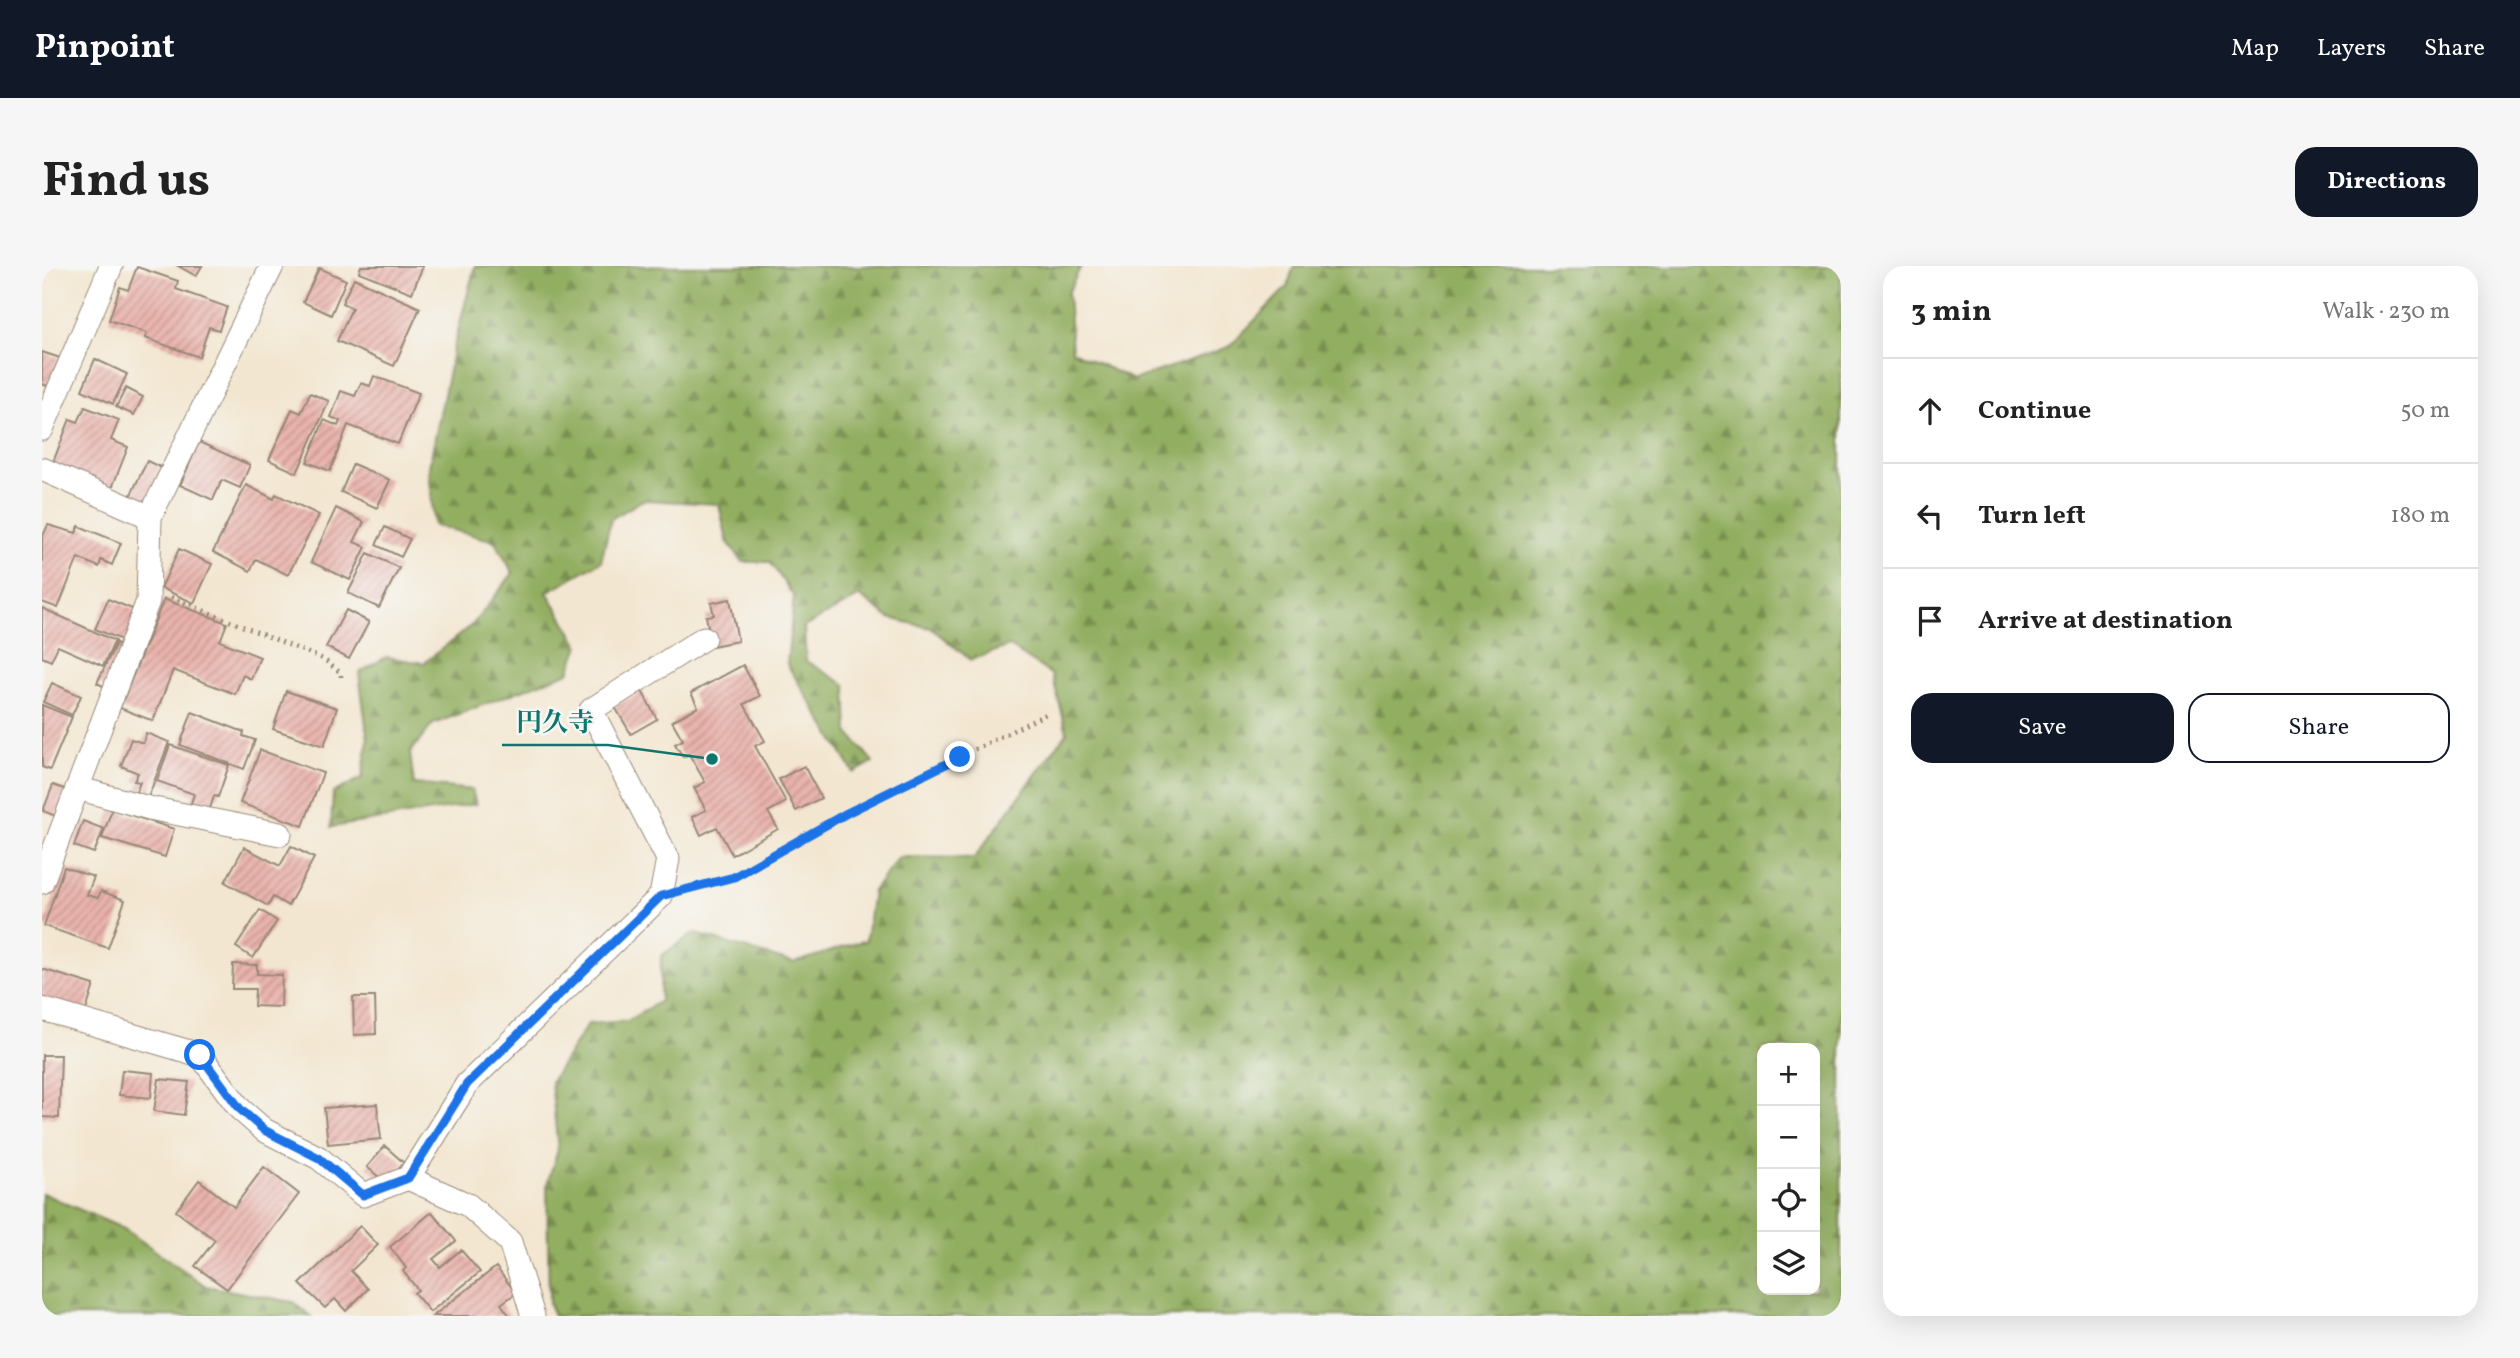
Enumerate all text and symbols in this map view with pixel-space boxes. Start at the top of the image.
text: Pinpoint [35,26,175,72]
text: Map [2231,32,2279,66]
text: Layers [2317,32,2386,66]
text: Share [2424,32,2485,66]
button: Directions [2295,147,2478,217]
text: Find us [42,148,210,217]
text: 3 min [1911,291,1992,333]
text: Walk · 230 m [2322,296,2450,328]
icon: ahead [1911,392,1949,430]
text: Continue [1978,393,2091,429]
text: 50 m [2401,395,2450,427]
icon: left [1911,497,1949,535]
text: Turn left [1978,498,2086,534]
text: 180 m [2391,500,2450,532]
icon: arrive [1911,602,1949,640]
text: Arrive at destination [1978,603,2233,639]
button: Save [1911,693,2174,763]
button: Share [2188,693,2450,763]
callout: 円久寺 [502,698,608,745]
text: 円久寺 [516,706,594,742]
route end [944,741,975,772]
route start [184,1039,215,1070]
map controls [1757,1043,1820,1295]
button: + [1757,1043,1820,1106]
button: − [1757,1106,1820,1169]
button: locate [1757,1169,1820,1232]
button: layers [1757,1232,1820,1295]

